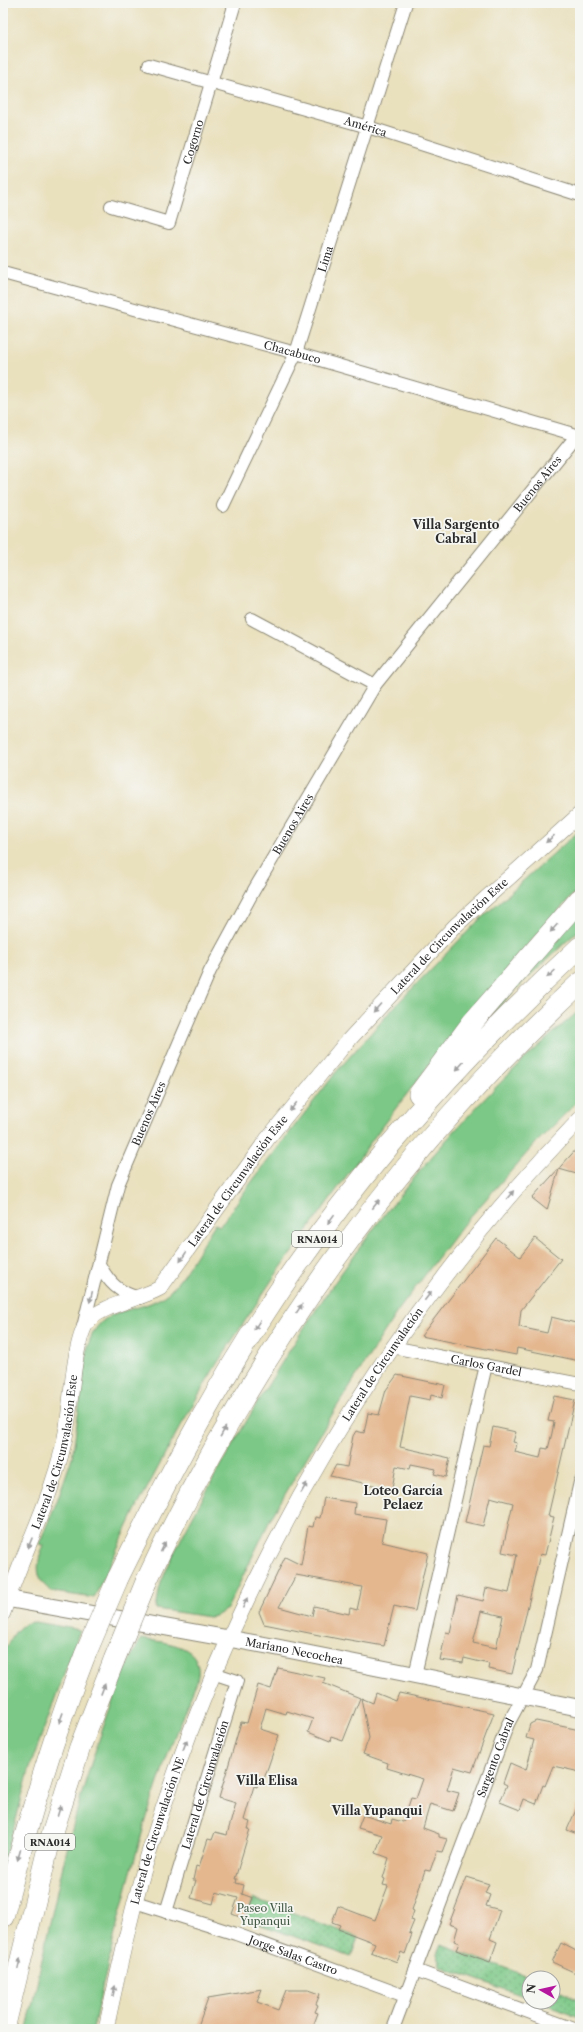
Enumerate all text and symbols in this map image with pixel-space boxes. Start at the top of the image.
street label: América [341,113,389,140]
street label: Cogorno [180,118,207,166]
street label: Lima [315,244,336,274]
street label: Chacabuco [262,338,323,367]
street label: Buenos Aires [511,453,565,515]
district label: Villa Sargento Cabral [412,517,500,546]
street label: Buenos Aires [269,791,317,857]
one-way arrow [545,835,556,844]
street label: Lateral de Circunvalación Este [388,875,511,997]
one-way arrow [549,923,558,933]
one-way arrow [546,969,556,978]
one-way arrow [372,1003,382,1013]
one-way arrow [455,1061,464,1071]
street label: Buenos Aires [129,1079,169,1148]
one-way arrow [288,1101,297,1112]
street label: Lateral de Circunvalación Este [185,1112,291,1249]
one-way arrow [505,1190,514,1201]
one-way arrow [371,1198,380,1209]
one-way arrow [327,1214,335,1224]
road number: RNA014 [292,1231,342,1247]
one-way arrow [179,1252,187,1262]
one-way arrow [87,1291,93,1303]
one-way arrow [424,1291,433,1302]
one-way arrow [295,1304,303,1314]
street label: Lateral de Circunvalación [339,1305,426,1424]
one-way arrow [253,1320,261,1331]
street label: Carlos Gardel [449,1352,524,1380]
street label: Lateral de Circunvalación Este [29,1374,80,1531]
one-way arrow [220,1426,227,1437]
one-way arrow [301,1482,308,1493]
district label: Loteo García Pelaez [363,1483,444,1512]
one-way arrow [26,1537,32,1549]
one-way arrow [160,1541,166,1552]
one-way arrow [242,1598,248,1609]
street label: Mariano Necochea [244,1635,345,1667]
one-way arrow [100,1682,106,1694]
one-way arrow [58,1712,64,1724]
street label: Sargento Cabral [474,1715,517,1799]
street label: Lateral de Circunvalación [179,1718,232,1851]
one-way arrow [183,1739,189,1751]
street label: Lateral de Circunvalación NE [128,1755,187,1906]
district label: Villa Elisa [235,1773,299,1788]
district label: Villa Yupanqui [331,1803,423,1818]
one-way arrow [56,1805,62,1817]
road number: RNA014 [25,1834,75,1850]
one-way arrow [16,1850,22,1862]
park label: Paseo Villa Yupanqui [237,1901,294,1928]
street label: Jorge Salas Castro [245,1932,340,1978]
one-way arrow [16,1957,22,1970]
north arrow [521,1970,561,2010]
text: N [524,1982,539,1994]
one-way arrow [111,1985,117,1997]

